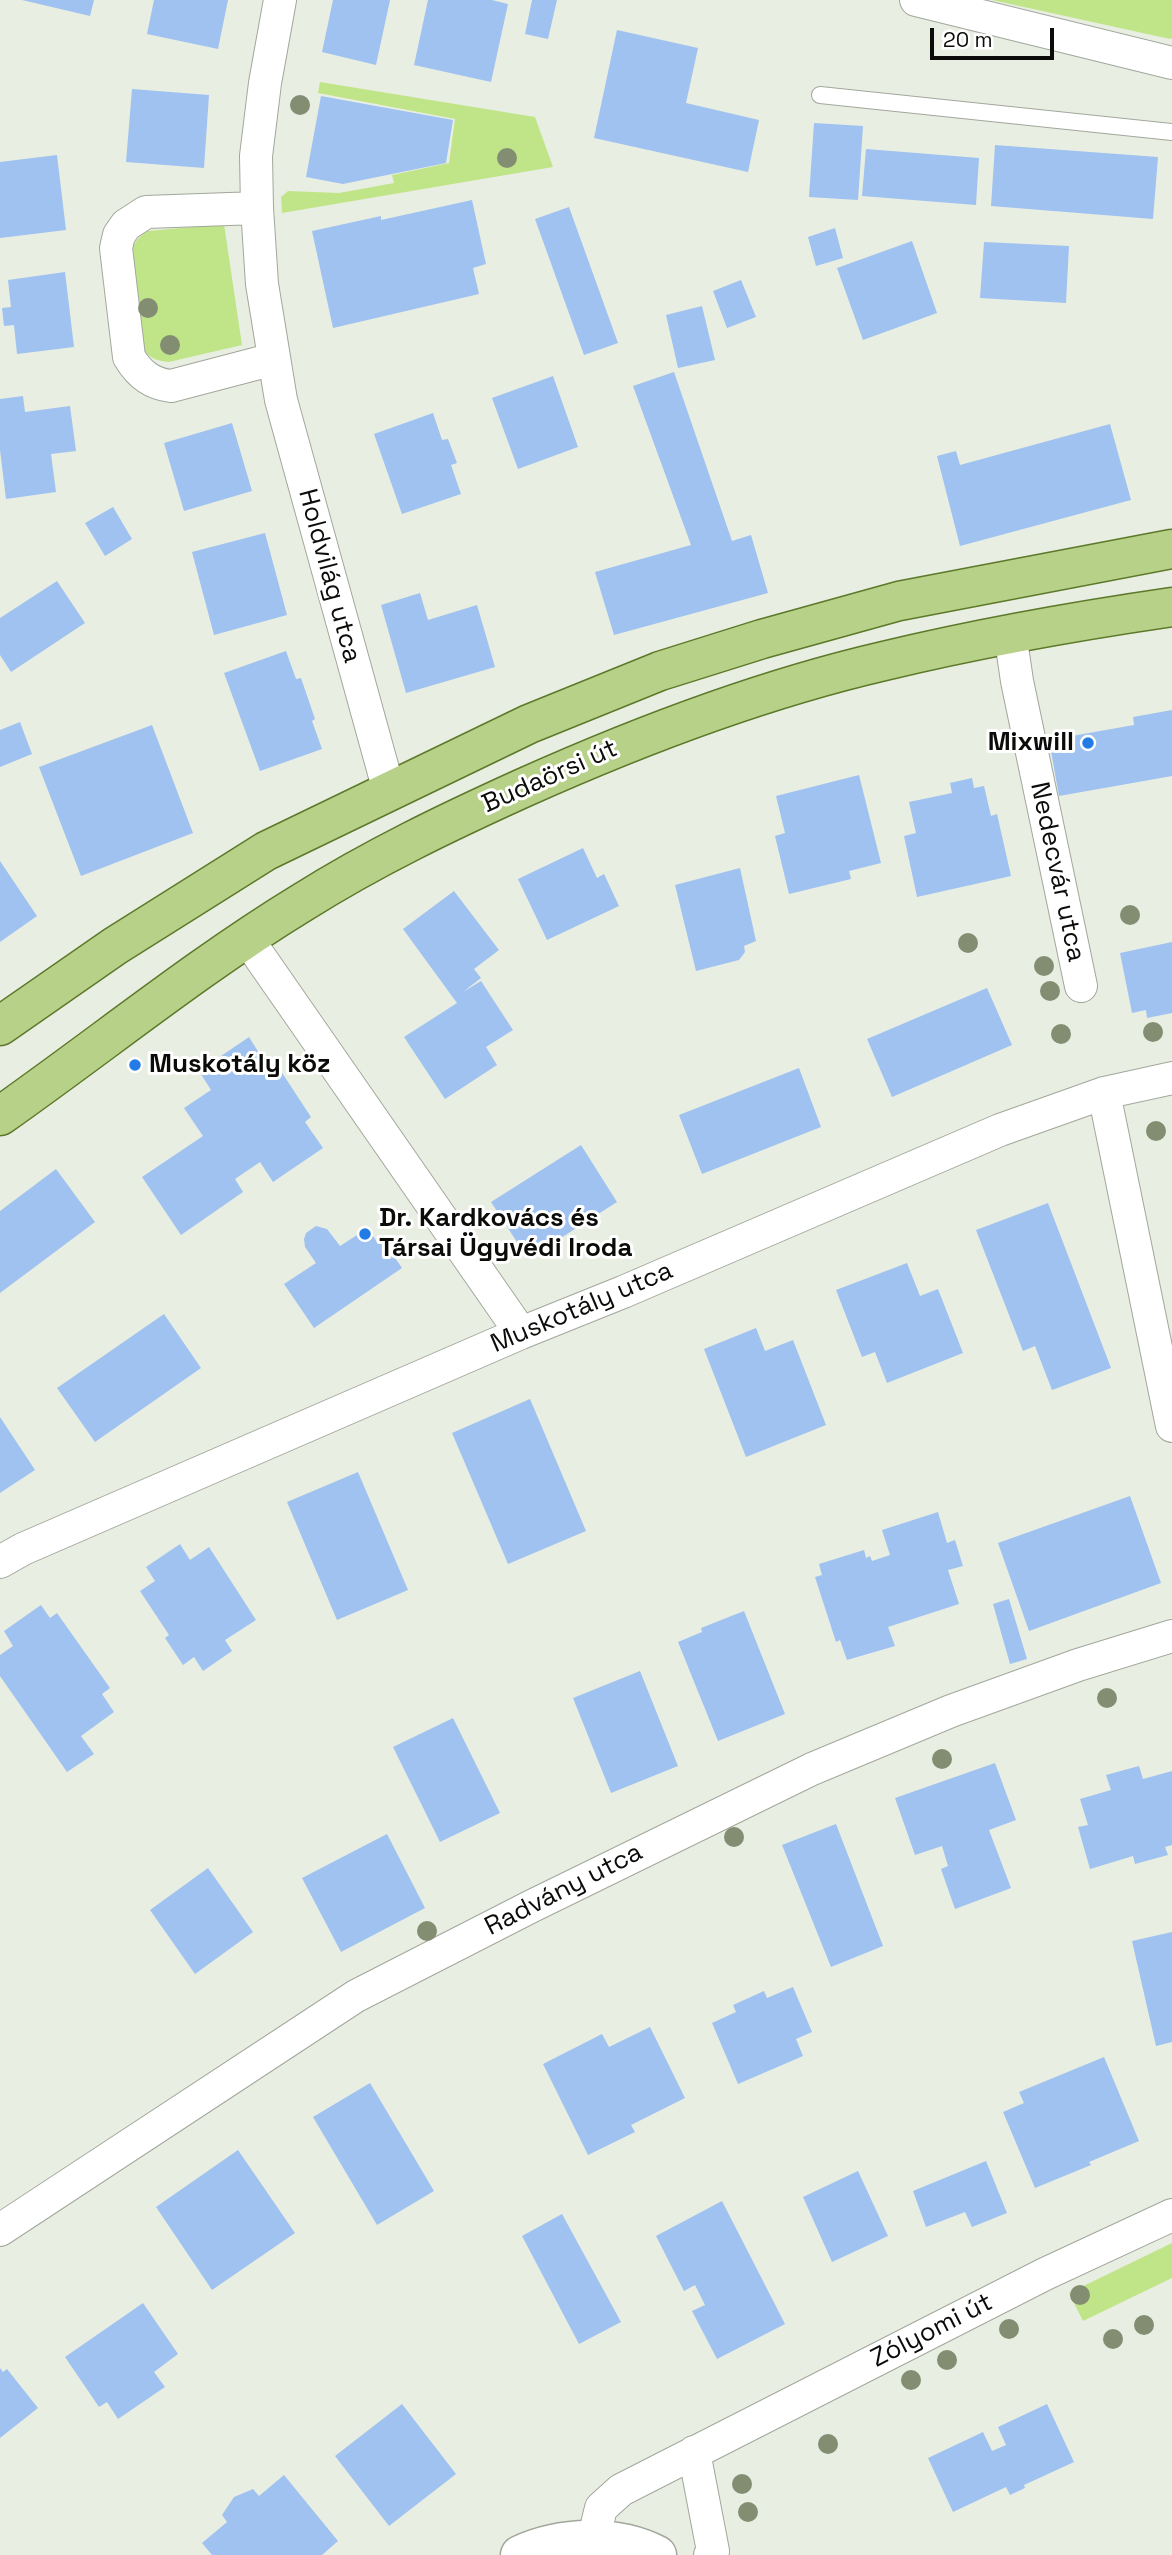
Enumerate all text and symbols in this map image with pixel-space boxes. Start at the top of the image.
scale bar [934,14,1058,58]
text: 20 m [943,26,993,53]
street label: Holdvilág utca [291,486,367,666]
place label: Mixwill [988,727,1074,759]
street label: Budaörsi út [478,733,622,821]
marker: Mixwill [1080,735,1096,751]
street label: Nedecvár utca [1023,779,1091,965]
place label: Muskotály köz [149,1049,330,1081]
marker: Muskotály köz [127,1057,143,1073]
place label: Dr. Kardkovács és Társai Ügyvédi Iroda [379,1203,632,1264]
marker: Dr. Kardkovács és Társai Ügyvédi Iroda [357,1226,373,1242]
street label: Muskotály utca [486,1256,678,1360]
street label: Radvány utca [480,1837,648,1943]
street label: Zólyomi út [866,2287,998,2375]

